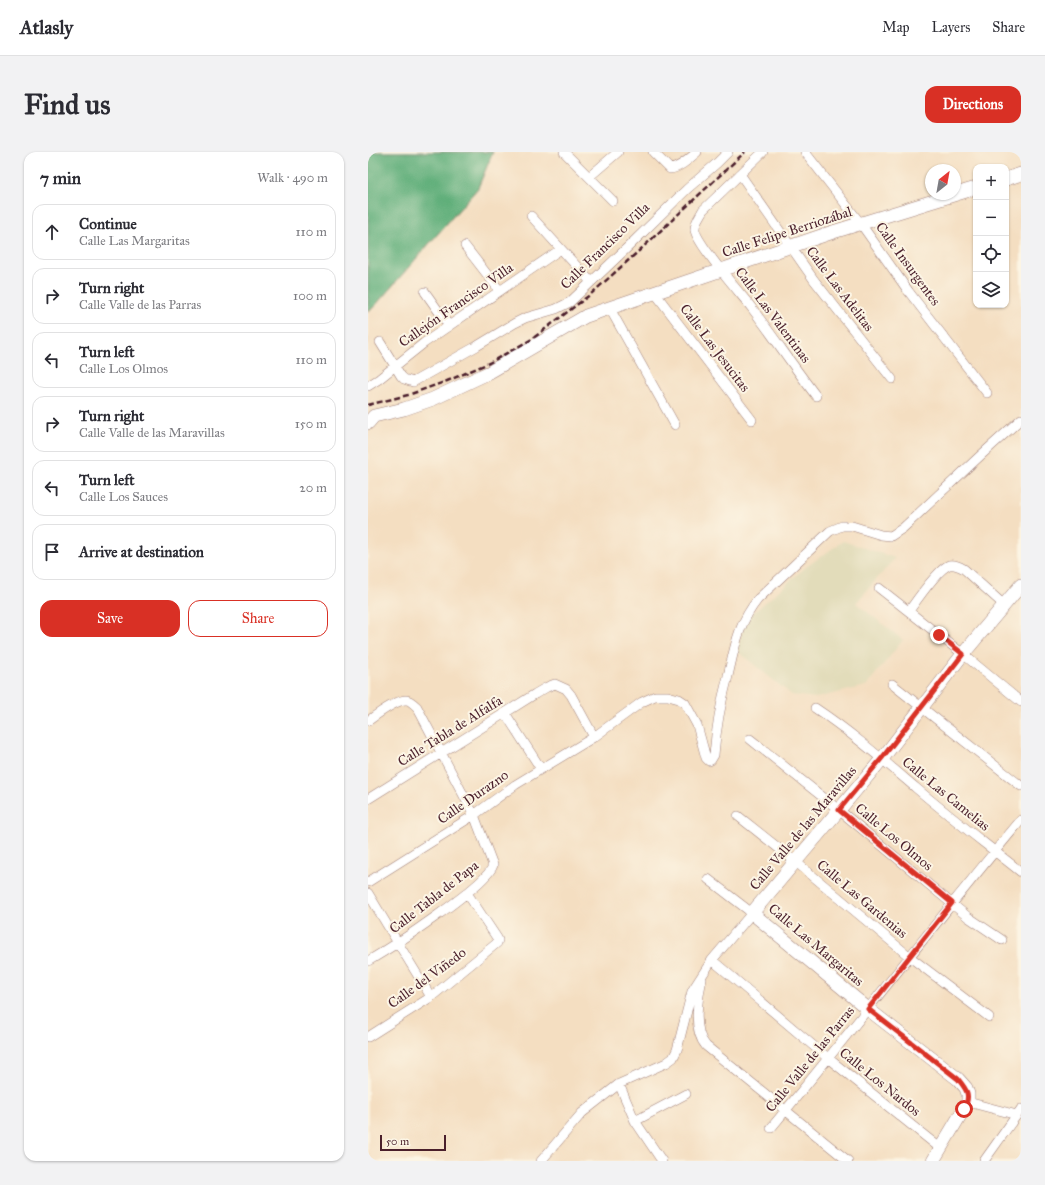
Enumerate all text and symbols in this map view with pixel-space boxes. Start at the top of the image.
text: Atlasly [20,16,73,39]
text: Map [882,19,910,36]
text: Layers [932,19,970,36]
text: Share [992,19,1025,36]
button: Directions [925,86,1021,123]
text: Find us [24,87,110,122]
north arrow [925,164,961,200]
map controls [973,164,1009,308]
button: + [973,164,1009,200]
text: 7 min [40,168,81,189]
text: Walk · 490 m [257,170,328,186]
street label: Calle Francisco Villa [557,199,653,293]
button: − [973,200,1009,236]
street label: Calle Felipe Berriozábal [720,203,854,261]
text: Continue [79,215,137,233]
street label: Calle Insurgentes [872,219,944,309]
icon: ahead [41,221,63,243]
text: 110 m [295,224,327,240]
text: Calle Las Margaritas [79,233,190,249]
button: locate [973,236,1009,272]
street label: Calle Las Adelitas [803,243,877,335]
street label: Callejón Francisco Villa [396,259,516,351]
street label: Calle Las Valentinas [732,264,814,366]
button: layers [973,272,1009,308]
text: Turn right [79,279,144,297]
icon: right [41,285,63,307]
text: 100 m [293,288,327,304]
text: Calle Valle de las Parras [79,297,201,313]
street label: Calle Las Jesucitas [676,301,754,396]
text: Turn left [79,343,135,361]
icon: left [41,349,63,371]
text: 110 m [295,352,327,368]
text: Calle Los Olmos [79,361,168,377]
text: Turn right [79,407,144,425]
icon: right [41,413,63,435]
text: 150 m [295,416,327,432]
text: Calle Valle de las Maravillas [79,425,225,441]
text: Turn left [79,471,135,489]
icon: left [41,477,63,499]
text: 20 m [299,480,327,496]
text: Calle Los Sauces [79,489,168,505]
icon: arrive [41,541,63,563]
text: Arrive at destination [79,543,204,561]
button: Save [40,600,180,637]
button: Share [188,600,328,637]
route end [930,626,948,644]
street label: Calle Tabla de Alfalfa [395,692,505,770]
street label: Calle Las Camelias [899,753,993,835]
street label: Calle Valle de las Maravillas [746,762,860,894]
street label: Calle Durazno [434,766,512,828]
street label: Calle Los Olmos [852,800,936,874]
street label: Calle Las Gardenias [813,856,911,942]
street label: Calle Tabla de Papa [386,857,482,937]
street label: Calle Las Margaritas [765,900,867,990]
street label: Calle del Viñedo [385,944,469,1012]
street label: Calle Valle de las Parras [762,1002,858,1116]
street label: Calle Los Nardos [836,1044,924,1120]
route start [955,1100,973,1118]
scale bar [380,1133,446,1152]
text: 50 m [386,1135,409,1148]

